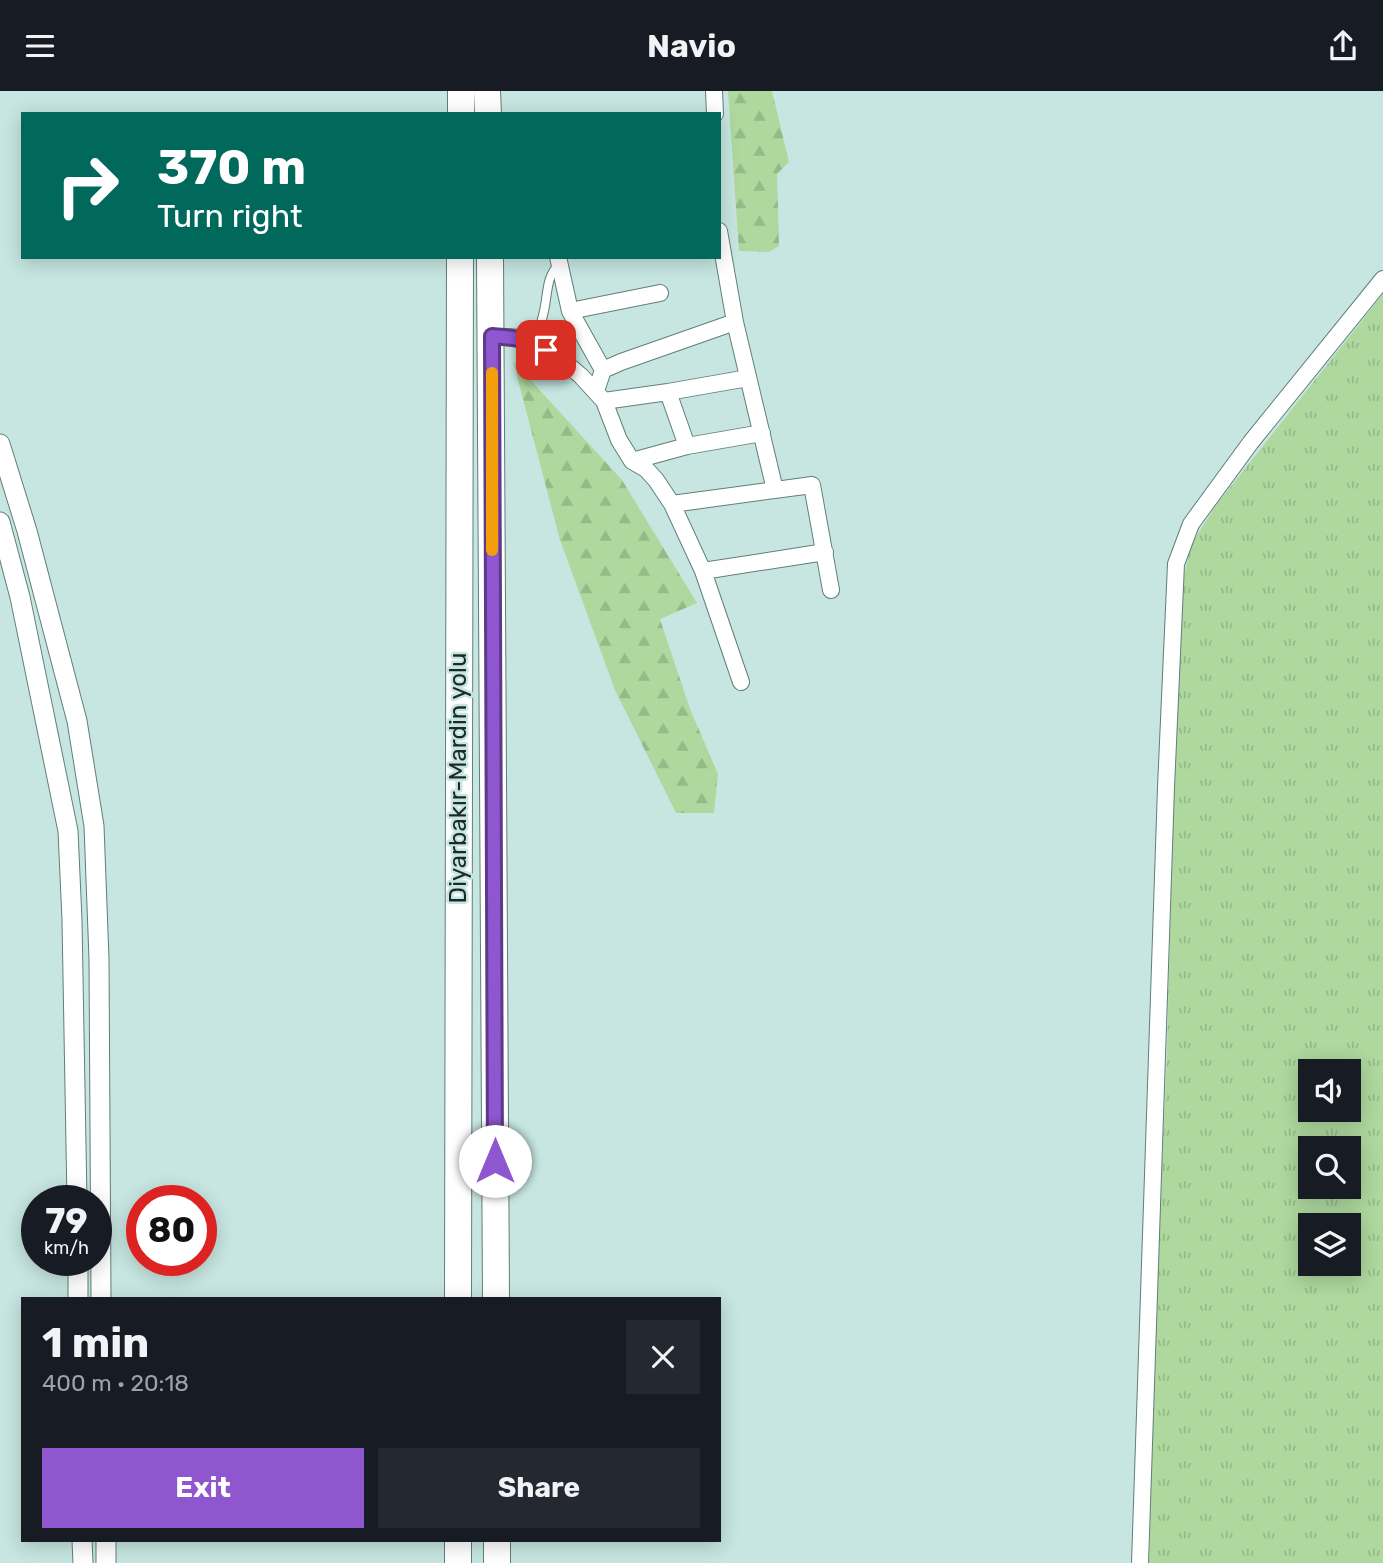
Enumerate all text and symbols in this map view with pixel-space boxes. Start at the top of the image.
icon: menu [21,27,59,65]
text: Navio [647,27,736,65]
icon: share [1324,27,1362,65]
text: 370 m [157,138,306,196]
icon: right [42,140,133,231]
text: Turn right [157,197,302,235]
pin [516,320,576,380]
icon: arrive [527,331,565,369]
street label: Diyarbakır-Mardin yolu [444,653,472,903]
map controls [1298,1059,1361,1276]
button: sound [1298,1059,1361,1122]
position arrow [458,1124,532,1198]
button: search [1298,1136,1361,1199]
speed limit sign: 80 [126,1185,217,1276]
text: 79 [45,1200,88,1242]
button: layers [1298,1213,1361,1276]
text: km/h [44,1237,89,1259]
text: 1 min [42,1318,149,1368]
button: close [626,1320,700,1394]
text: 400 m · 20:18 [42,1369,189,1397]
button: Exit [42,1448,364,1528]
button: Share [378,1448,700,1528]

